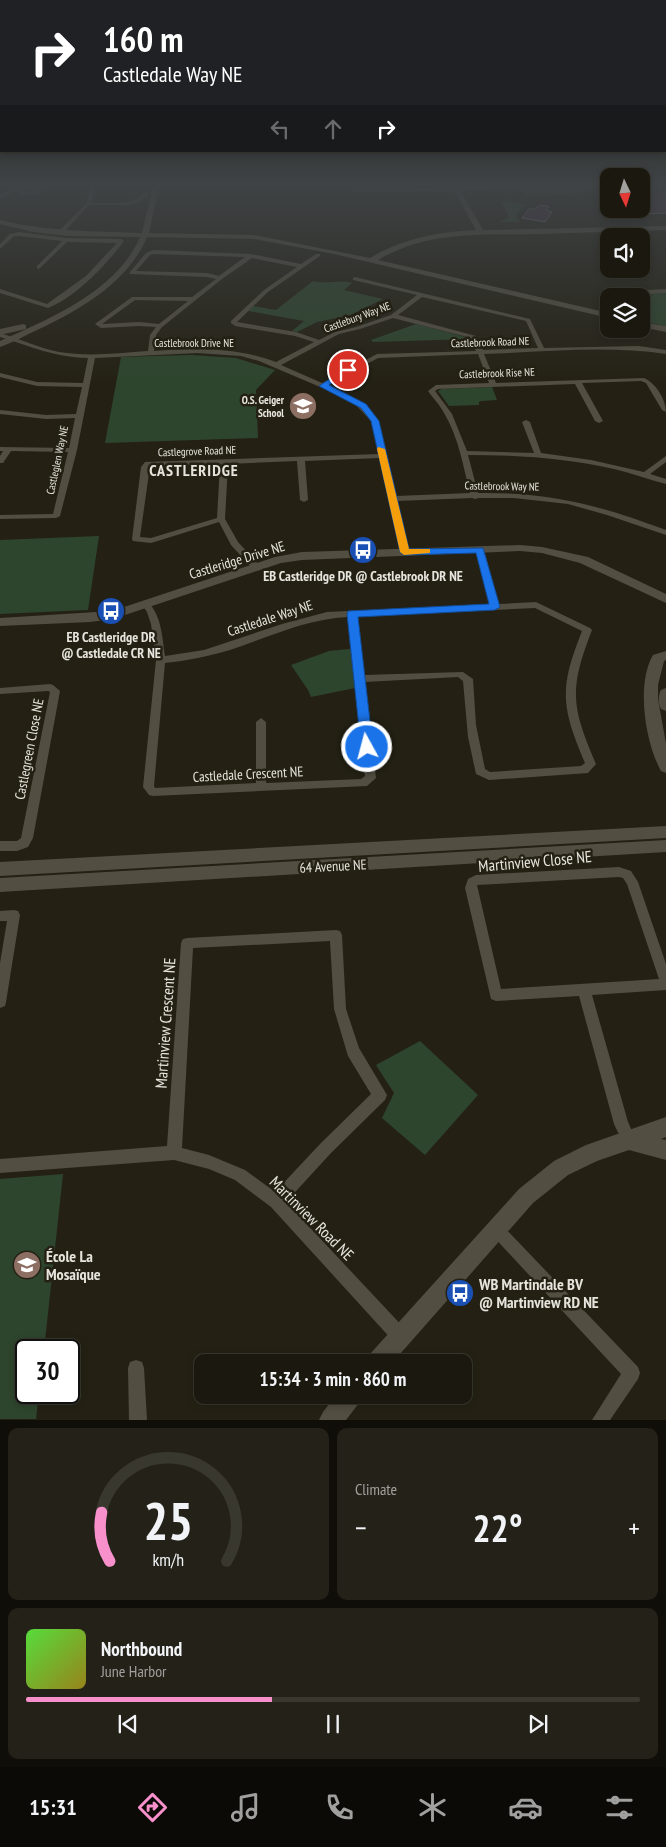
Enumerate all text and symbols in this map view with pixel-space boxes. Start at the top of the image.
text: 160 m [103,16,184,62]
icon: right [20,20,85,85]
text: Castledale Way NE [103,60,243,88]
icon: left [266,115,294,143]
icon: ahead [319,115,347,143]
icon: right [372,115,400,143]
north arrow [600,168,650,218]
map controls [600,168,650,338]
button: sound [600,228,650,278]
button: layers [600,288,650,338]
street label: Castlebury Way NE [322,298,392,336]
street label: Castlebrook Road NE [451,334,530,350]
street label: Castlebrook Drive NE [154,336,234,350]
pin [327,349,369,391]
icon: arrive [334,356,362,384]
street label: Castlebrook Rise NE [459,365,535,381]
school or university icon: O.S. Geiger School [288,391,318,421]
place label: O.S. Geiger School [242,393,285,420]
street label: Castleglen Way NE [43,424,71,496]
street label: Castlegrove Road NE [158,443,237,459]
district label: CASTLERIDGE [149,460,239,480]
street label: Castlebrook Way NE [464,478,540,494]
bus stop icon: EB Castleridge DR @ Castlebrook DR NE [348,535,378,565]
street label: Castleridge Drive NE [187,537,287,583]
place label: EB Castleridge DR @ Castlebrook DR NE [263,567,463,585]
bus stop icon: EB Castleridge DR @ Castledale CR NE [96,596,126,626]
street label: Castledale Way NE [225,596,315,640]
place label: EB Castleridge DR @ Castledale CR NE [61,628,161,662]
street label: Castlegreen Close NE [10,697,48,801]
position arrow [340,720,392,772]
street label: Castledale Crescent NE [192,762,304,786]
street label: Martinview Close NE [477,846,593,876]
street label: 64 Avenue NE [299,855,367,877]
street label: Martinview Crescent NE [150,957,180,1089]
street label: Martinview Road NE [266,1172,358,1264]
place label: École La Mosaïque [46,1246,101,1284]
school or university icon: École La Mosaïque [12,1250,42,1280]
place label: WB Martindale BV @ Martinview RD NE [478,1274,599,1312]
bus stop icon: WB Martindale BV @ Martinview RD NE [445,1278,475,1308]
speed limit sign: 30 [15,1339,80,1404]
text: 15:34 · 3 min · 860 m [260,1367,406,1391]
text: Climate [355,1479,397,1499]
text: 25 [144,1487,193,1554]
text: 22° [472,1503,523,1552]
text: − [355,1509,367,1546]
text: + [628,1509,640,1546]
text: km/h [153,1548,184,1571]
text: Northbound [101,1637,182,1661]
text: June Harbor [101,1661,166,1681]
icon: previous [114,1710,142,1738]
icon: pause [319,1710,347,1738]
icon: next [524,1710,552,1738]
icon: directions [135,1790,170,1825]
icon: music [228,1790,263,1825]
icon: phone [322,1790,357,1825]
icon: climate [415,1790,450,1825]
icon: car [508,1790,543,1825]
icon: filters [602,1790,637,1825]
text: 15:31 [29,1793,77,1821]

